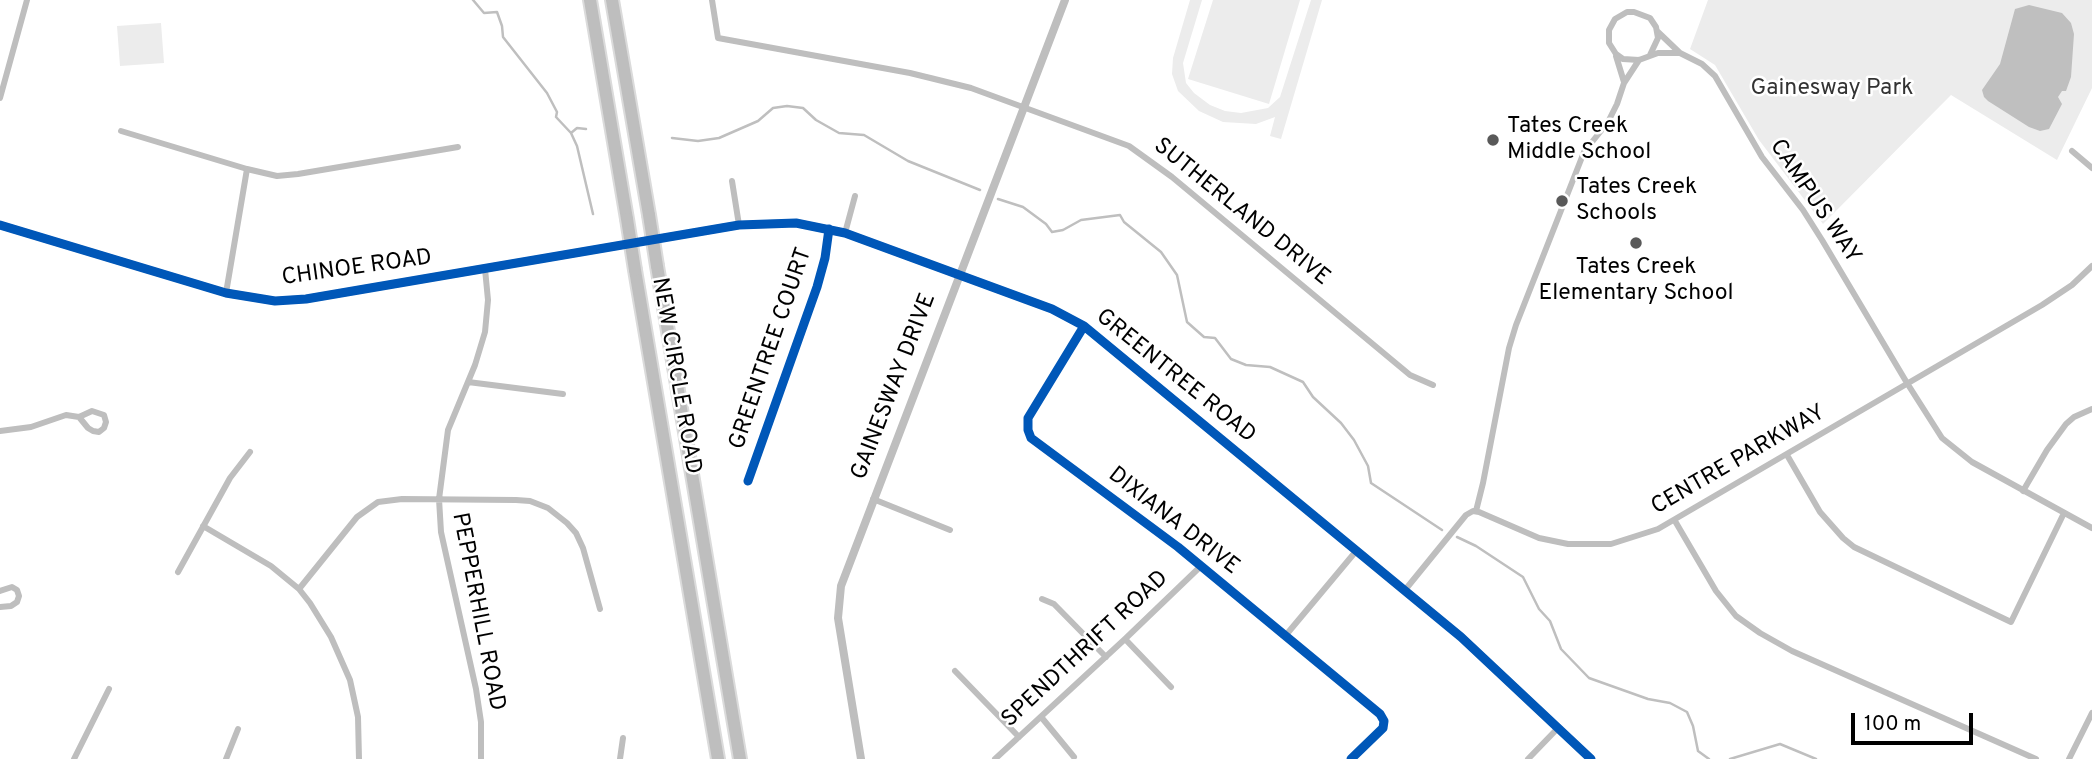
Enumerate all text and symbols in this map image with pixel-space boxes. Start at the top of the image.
park label: Gainesway Park [1750,75,1914,103]
place label: Tates Creek Middle School [1507,113,1651,167]
marker: Tates Creek Middle School [1485,132,1501,148]
street label: SUTHERLAND DRIVE [1147,133,1335,293]
street label: CAMPUS WAY [1762,135,1866,269]
place label: Tates Creek Schools [1576,174,1697,228]
marker: Tates Creek Schools [1554,193,1570,209]
marker: Tates Creek Elementary School [1628,235,1644,251]
street label: CHINOE ROAD [280,245,434,293]
street label: GREENTREE COURT [725,245,819,453]
place label: Tates Creek Elementary School [1538,254,1734,308]
street label: NEW CIRCLE ROAD [644,275,706,477]
street label: GAINESWAY DRIVE [847,290,943,484]
street label: GREENTREE ROAD [1089,304,1261,450]
street label: CENTRE PARKWAY [1647,400,1831,522]
street label: DIXIANA DRIVE [1102,462,1244,582]
street label: PEPPERHILL ROAD [444,510,510,714]
street label: SPENDTHRIFT ROAD [997,566,1175,734]
scale bar [1854,700,1976,744]
text: 100 m [1864,711,1921,738]

